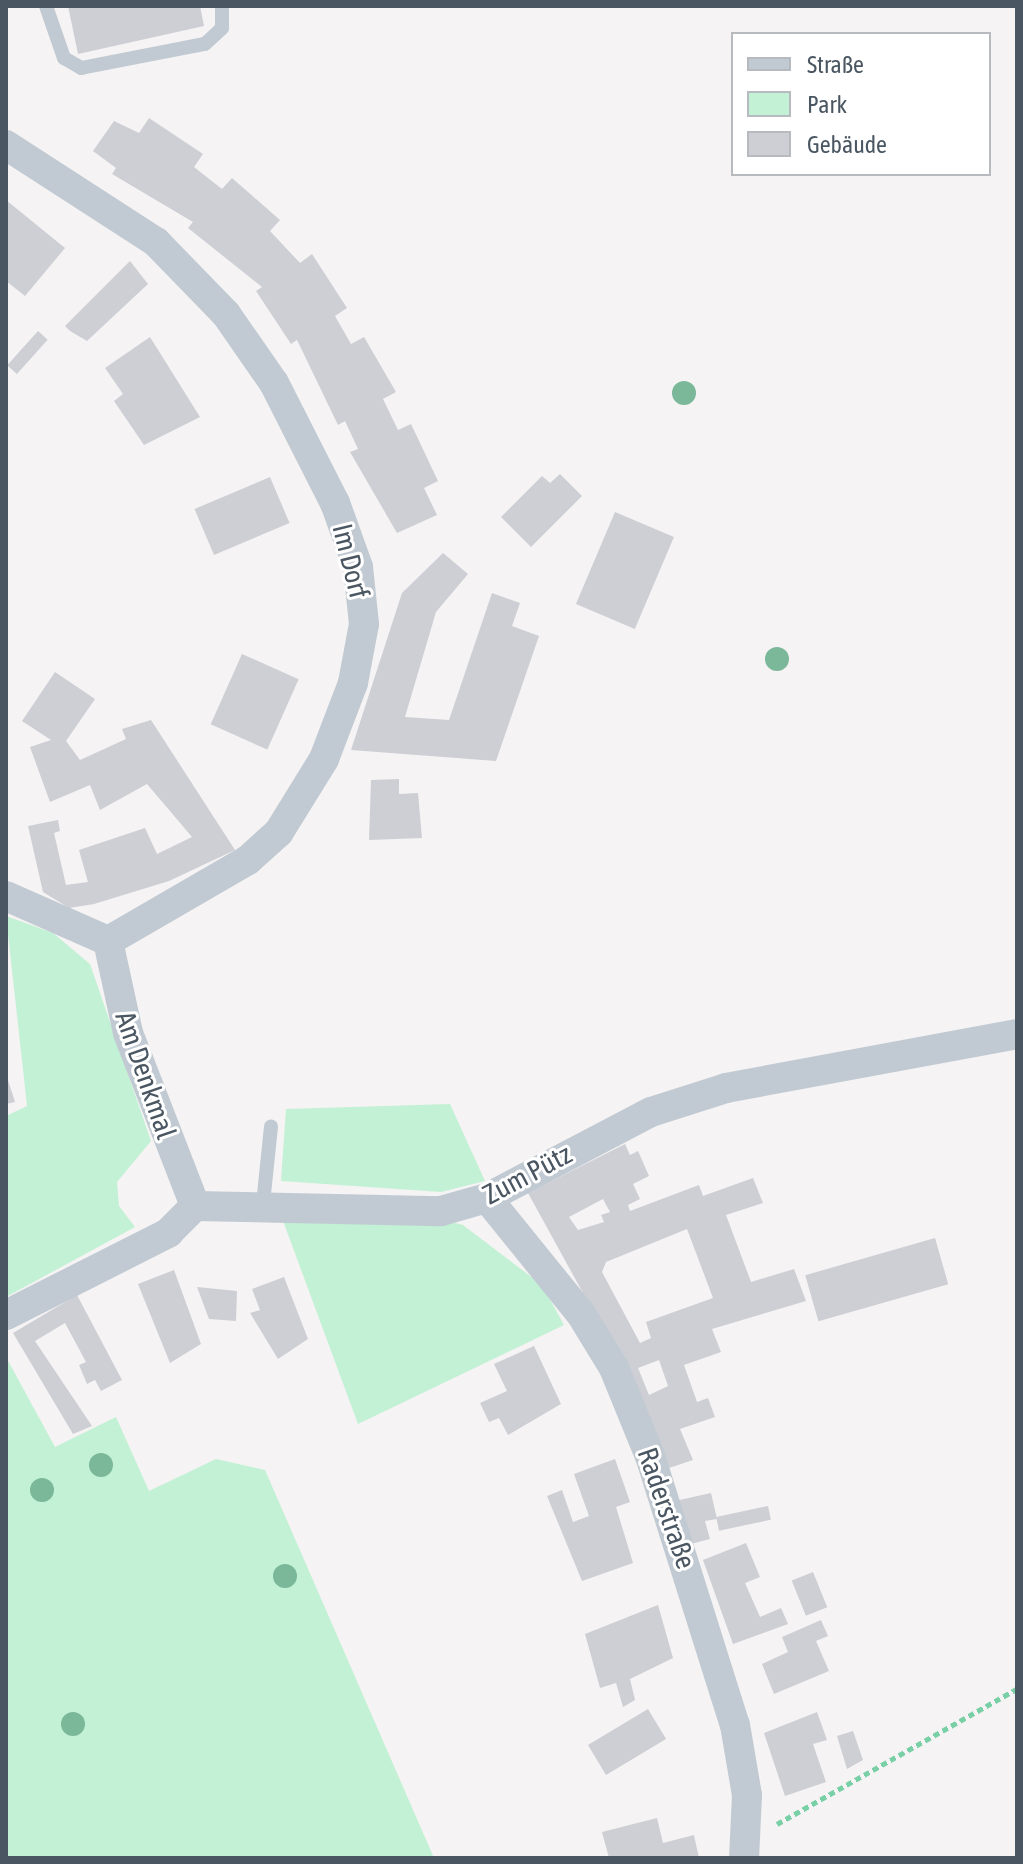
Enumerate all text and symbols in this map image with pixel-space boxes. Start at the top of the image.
legend [731,32,991,176]
text: Straße [807,51,864,78]
text: Park [807,91,847,118]
text: Gebäude [807,131,887,158]
street label: Im Dorf [326,520,376,602]
street label: Am Denkmal [109,1007,183,1143]
street label: Zum Pütz [477,1137,577,1211]
street label: Raderstraße [631,1443,703,1573]

